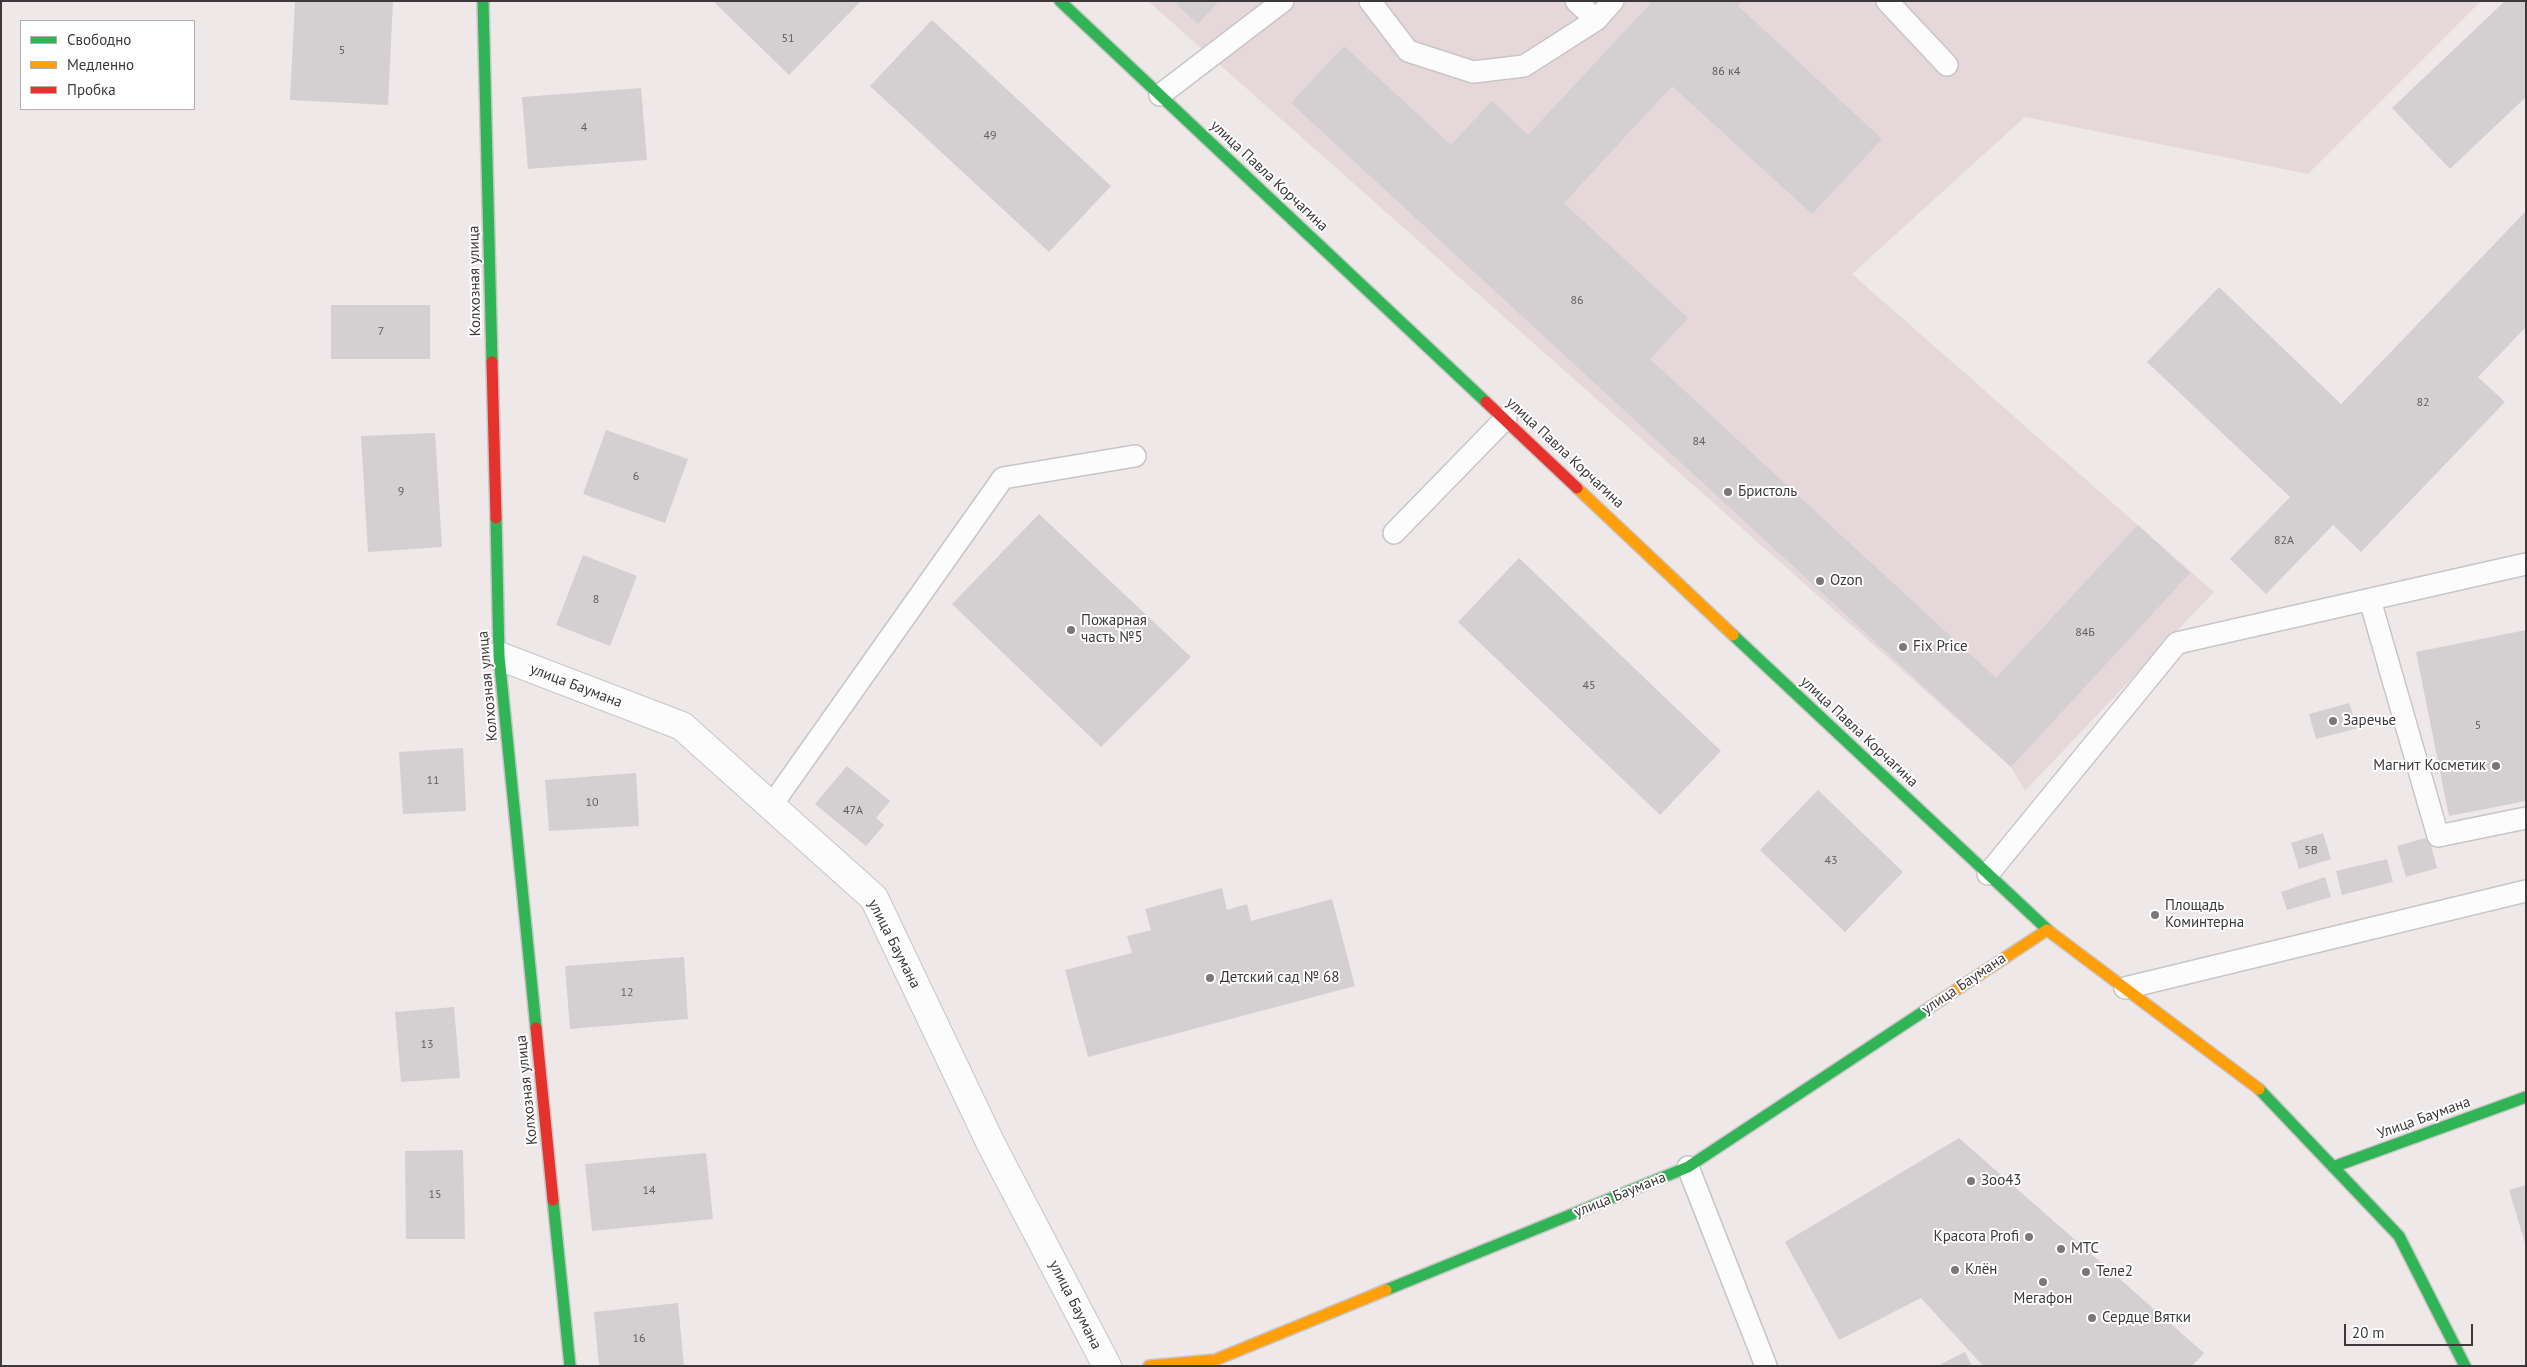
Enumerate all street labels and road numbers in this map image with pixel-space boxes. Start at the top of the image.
street label: улица Павла Корчагина [1206,117,1332,235]
street label: Колхозная улица [465,226,485,336]
street label: улица Павла Корчагина [1502,394,1628,512]
street label: Колхозная улица [474,630,502,742]
street label: улица Баумана [527,660,625,712]
street label: улица Павла Корчагина [1796,673,1922,791]
street label: улица Баумана [864,896,924,992]
street label: улица Баумана [1919,949,2009,1019]
street label: Колхозная улица [512,1034,542,1146]
street label: Улица Баумана [2375,1093,2473,1143]
street label: улица Баумана [1571,1168,1669,1222]
street label: улица Баумана [1045,1257,1105,1353]

